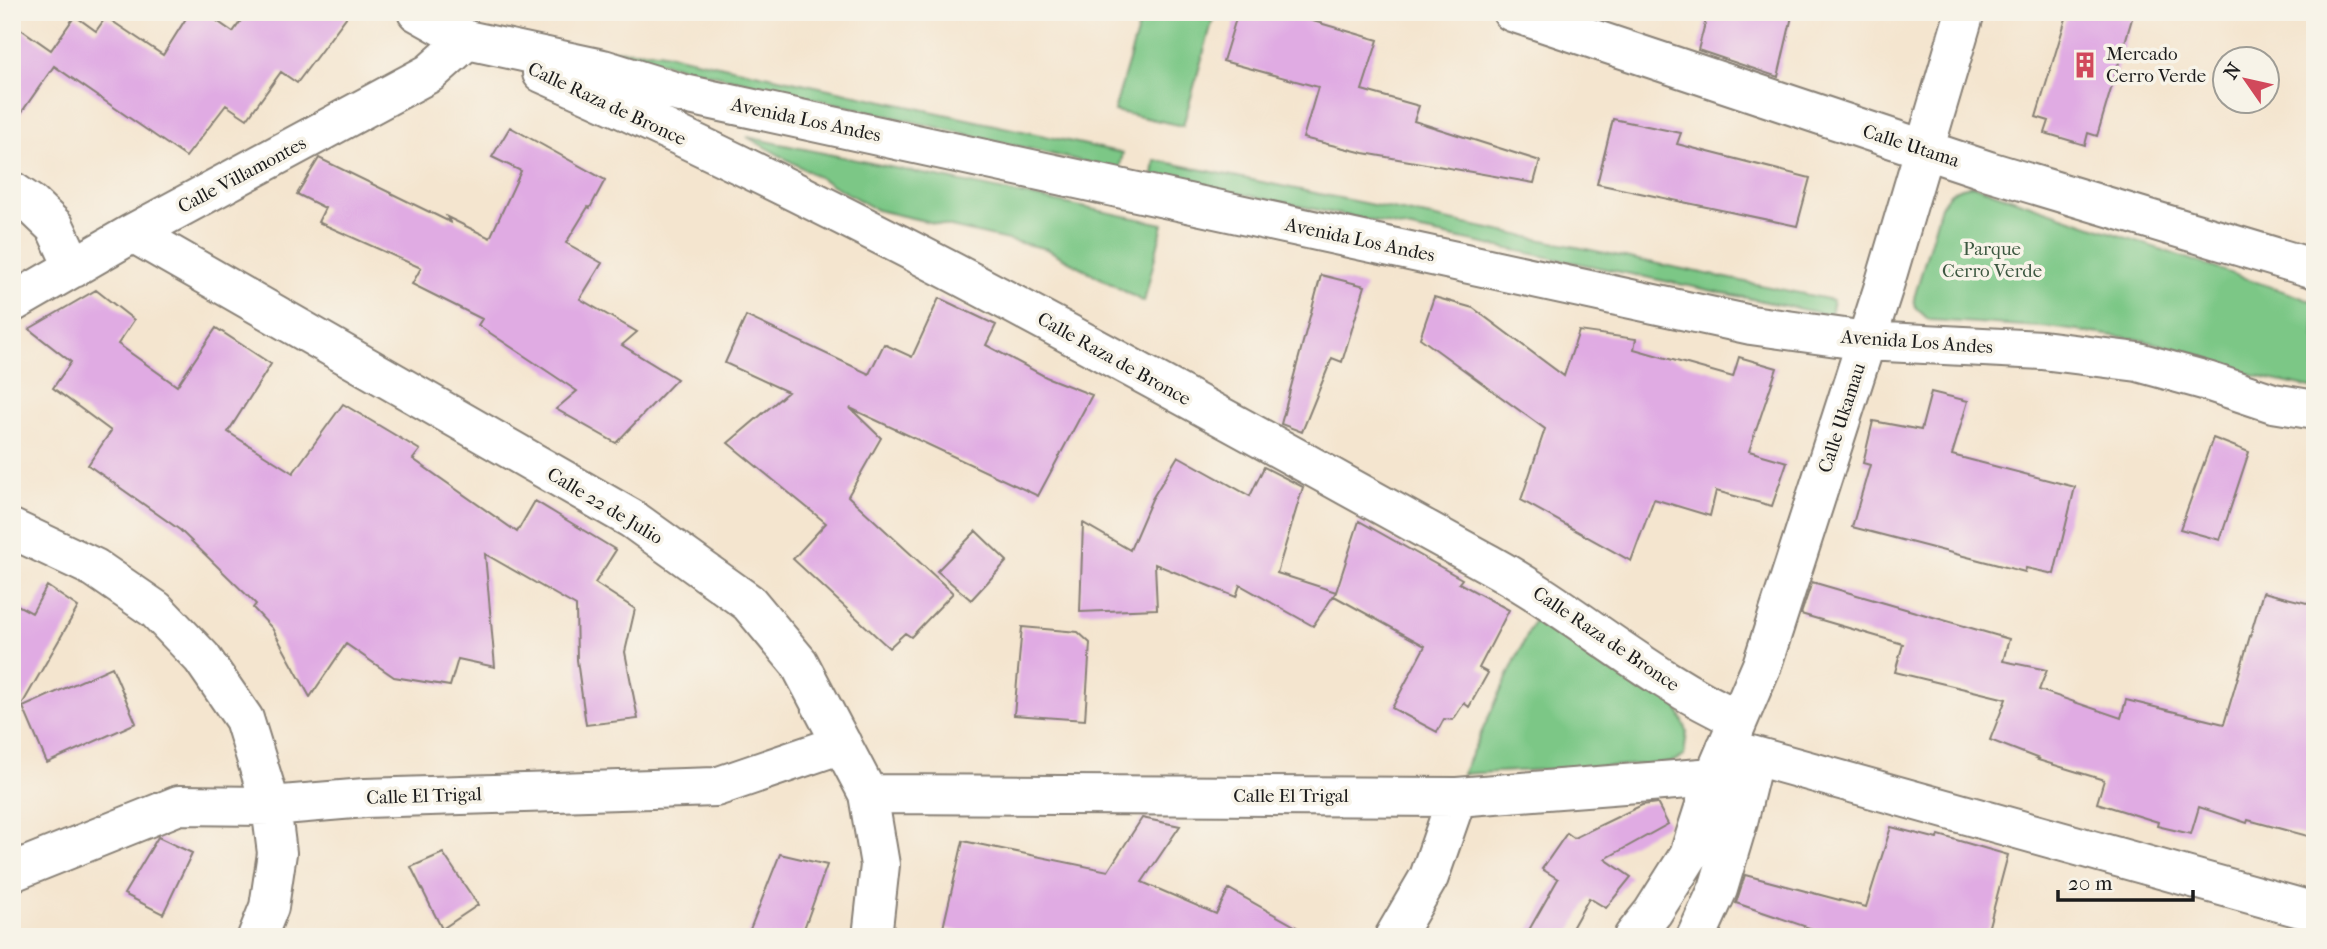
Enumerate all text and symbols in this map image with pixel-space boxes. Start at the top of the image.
place label: Mercado Cerro Verde [2106,43,2206,87]
north arrow [2212,46,2282,116]
building icon: Mercado Cerro Verde [2070,50,2100,80]
street label: Calle Raza de Bronce [524,58,690,150]
text: N [2220,58,2246,83]
street label: Avenida Los Andes [728,93,883,147]
street label: Calle Utama [1860,120,1962,172]
street label: Calle Villamontes [174,132,310,218]
street label: Avenida Los Andes [1282,213,1437,267]
park label: Parque Cerro Verde [1942,238,2042,282]
street label: Calle Raza de Bronce [1033,308,1195,410]
street label: Avenida Los Andes [1839,326,1994,358]
street label: Calle Ukamau [1814,360,1870,476]
street label: Calle 22 de Julio [543,463,667,549]
street label: Calle Raza de Bronce [1529,582,1683,696]
street label: Calle El Trigal [366,783,482,809]
street label: Calle El Trigal [1233,785,1349,807]
scale bar [2058,858,2192,902]
text: 20 m [2068,871,2113,895]

